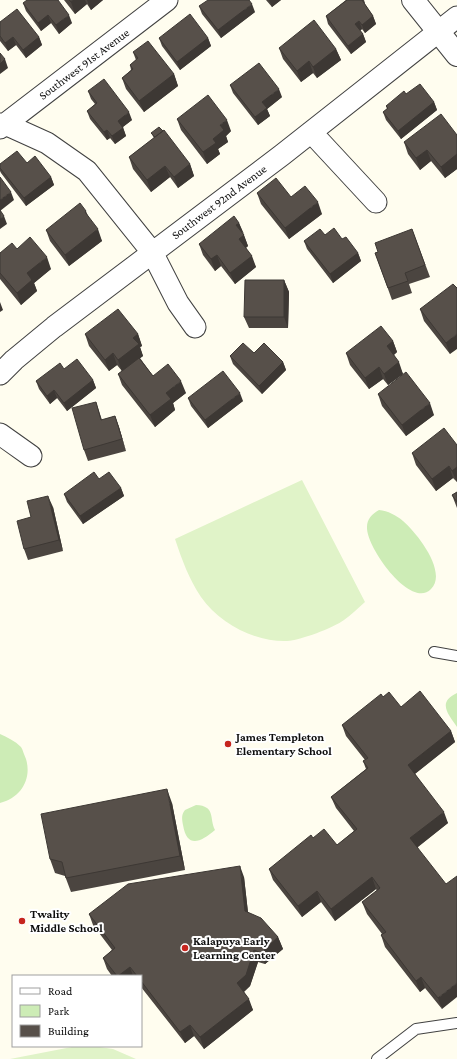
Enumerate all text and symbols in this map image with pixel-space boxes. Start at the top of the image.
street label: Southwest 91st Avenue [36,25,132,103]
street label: Southwest 92nd Avenue [169,162,269,242]
place label: James Templeton Elementary School [234,730,332,758]
marker: James Templeton Elementary School [223,739,233,749]
place label: Twality Middle School [30,907,103,935]
marker: Twality Middle School [17,916,27,926]
place label: Kalapuya Early Learning Center [193,934,276,962]
marker: Kalapuya Early Learning Center [180,943,190,953]
legend [12,975,142,1047]
text: Road [48,984,73,998]
text: Park [48,1004,70,1018]
text: Building [48,1024,89,1038]

